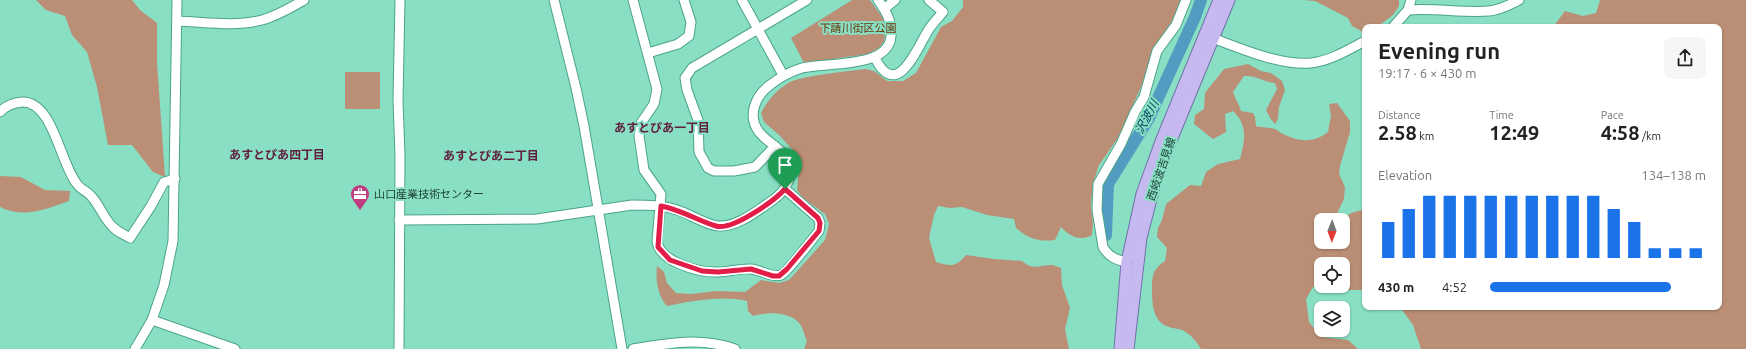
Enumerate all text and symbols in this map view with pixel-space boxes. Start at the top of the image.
park label: 下請川街区公園 [820,22,897,34]
button: share [1664,37,1706,79]
text: Evening run [1378,38,1500,63]
text: 19:17 · 6 × 430 m [1378,66,1477,80]
water label: 沢波川 [1132,96,1162,136]
text: Distance [1378,109,1421,121]
text: Time [1489,109,1514,121]
text: Pace [1601,109,1624,121]
district label: あすとぴあ一丁目 [614,121,710,134]
text: 2.58 [1378,121,1417,144]
text: 12:49 [1489,121,1539,144]
text: 4:58 [1601,121,1639,144]
text: km [1417,130,1434,142]
text: /km [1639,130,1661,142]
street label: 西岐波吉見線 [1145,136,1177,202]
district label: あすとぴあ四丁目 [229,148,325,161]
pin [768,148,802,189]
district label: あすとぴあ二丁目 [443,149,539,162]
icon: arrive [774,154,796,176]
text: Elevation [1378,168,1432,182]
text: 134–138 m [1641,168,1706,182]
office icon: 山口産業技術センター [349,183,371,211]
place label: 山口産業技術センター [374,188,484,200]
north arrow [1314,213,1350,249]
map controls [1314,213,1350,337]
button: locate [1314,257,1350,293]
text: 430 m [1378,280,1414,294]
text: 4:52 [1442,280,1467,294]
button: layers [1314,301,1350,337]

